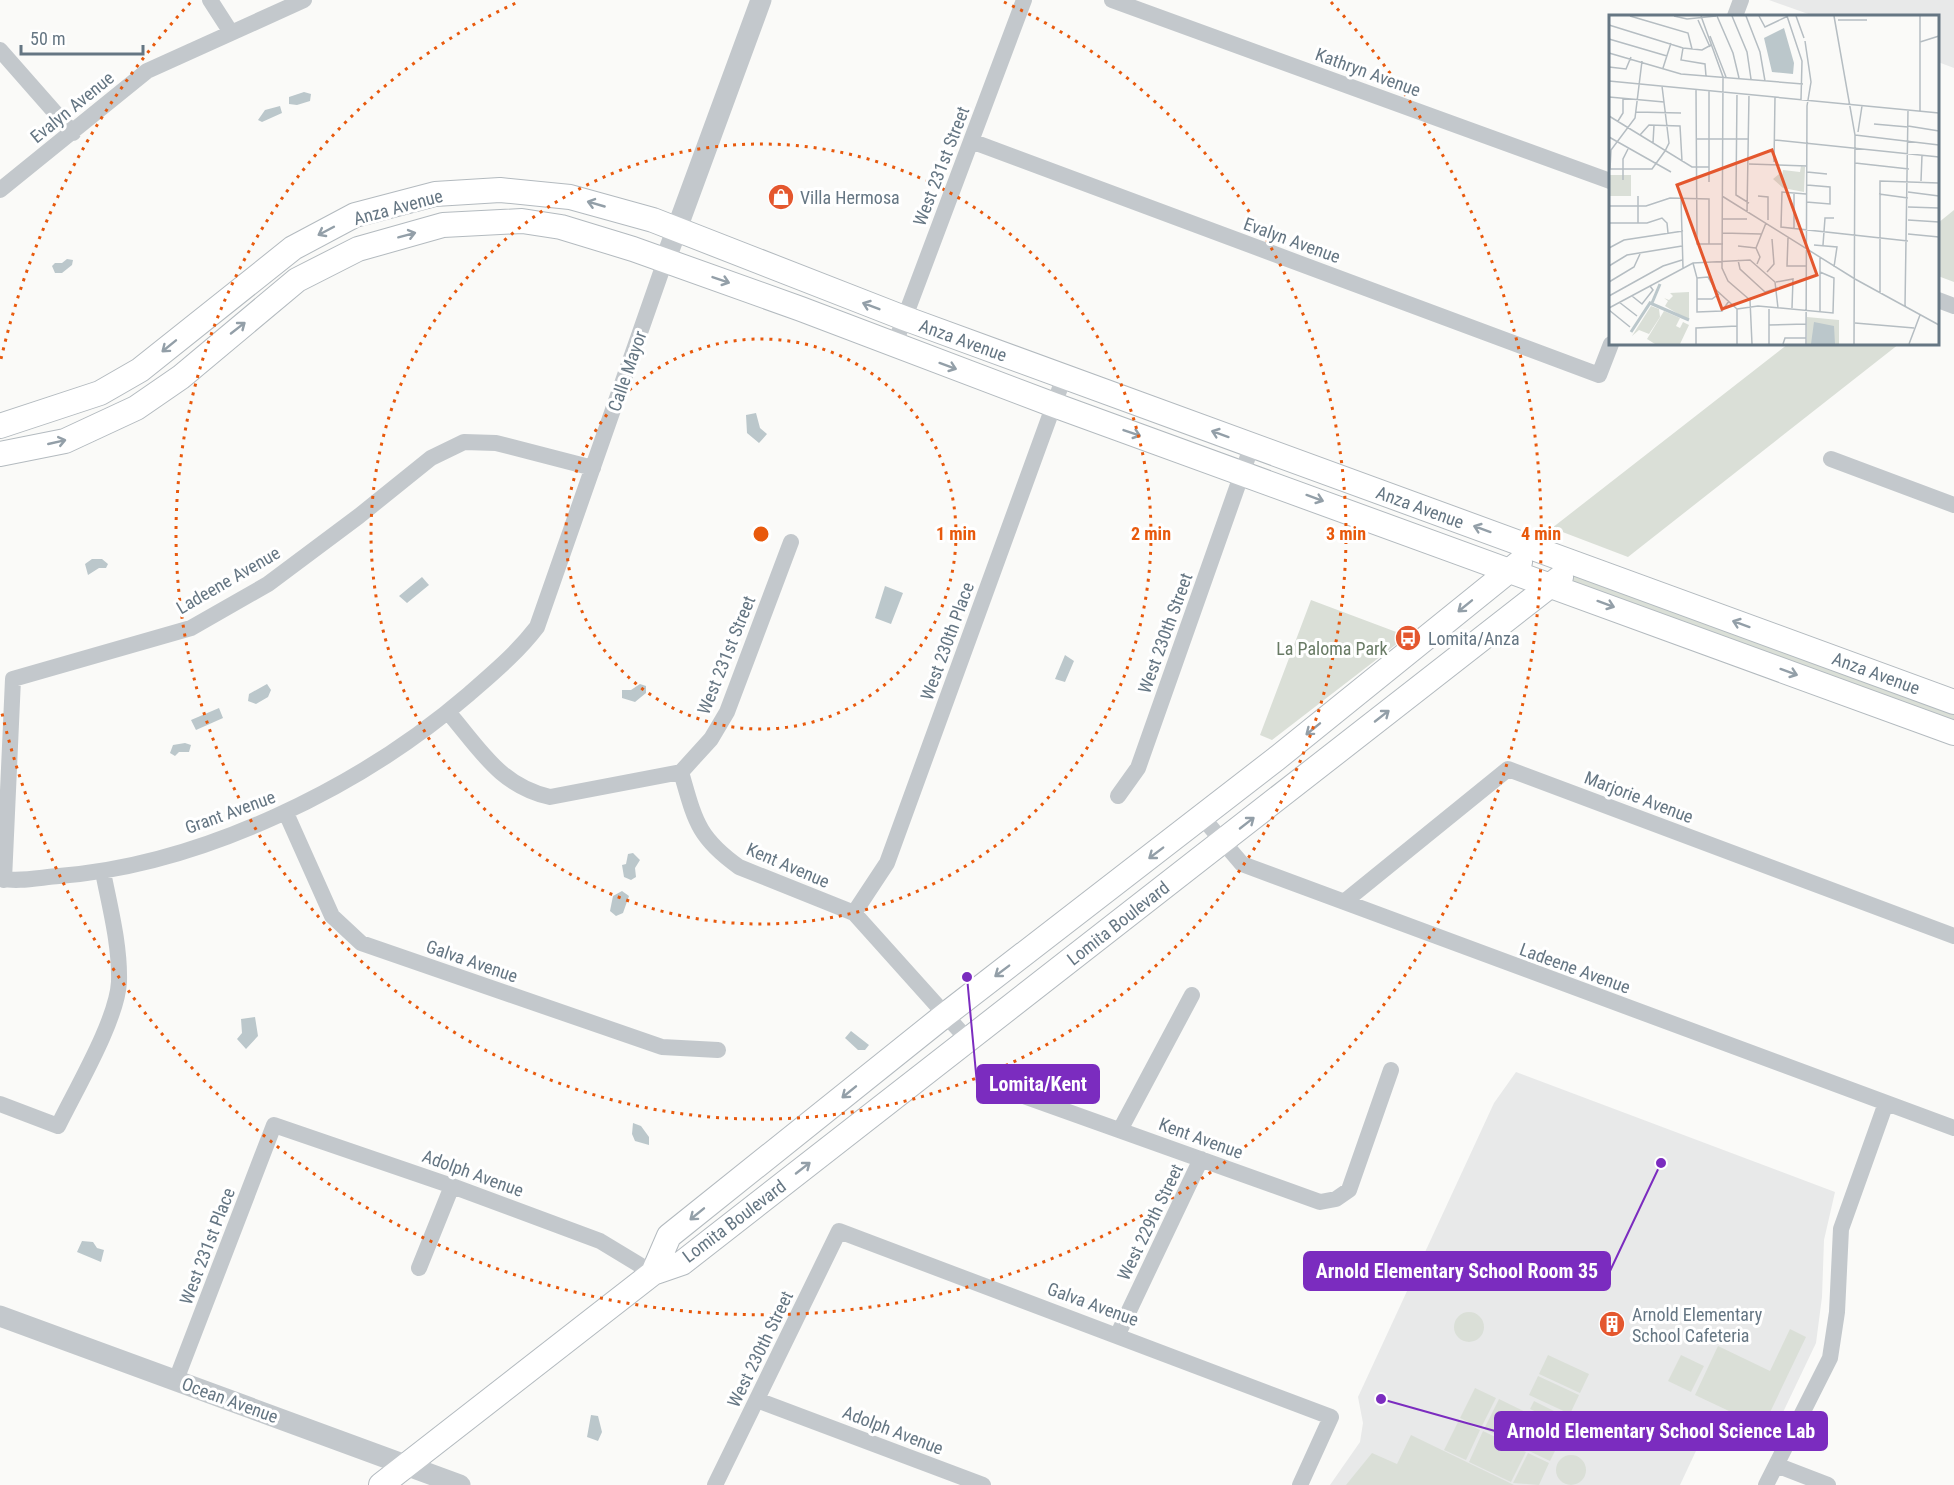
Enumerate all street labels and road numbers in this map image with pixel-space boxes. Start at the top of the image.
street label: Kathryn Avenue [1313,43,1423,101]
street label: Evalyn Avenue [26,67,118,147]
street label: West 231st Street [909,103,973,229]
street label: Anza Avenue [351,185,445,229]
street label: Evalyn Avenue [1241,213,1343,267]
street label: Anza Avenue [916,314,1010,366]
street label: Calle Mayor [603,328,651,414]
street label: Anza Avenue [1373,481,1467,533]
street label: Ladeene Avenue [172,542,284,618]
street label: West 230th Street [1133,570,1197,696]
street label: West 230th Place [916,579,978,703]
street label: West 231st Street [693,593,759,717]
street label: Anza Avenue [1829,647,1923,699]
street label: Marjorie Avenue [1582,767,1696,827]
street label: Grant Avenue [182,786,278,838]
street label: Kent Avenue [743,838,833,892]
street label: Lomita Boulevard [1063,877,1173,969]
street label: Galva Avenue [423,936,521,986]
street label: Ladeene Avenue [1517,938,1633,998]
street label: Kent Avenue [1156,1113,1246,1163]
street label: Adolph Avenue [420,1145,526,1201]
street label: West 229th Street [1113,1161,1187,1283]
street label: Lomita Boulevard [678,1175,790,1267]
street label: West 231st Place [175,1185,239,1307]
street label: Galva Avenue [1045,1278,1141,1330]
street label: West 230th Street [723,1288,797,1410]
street label: Ocean Avenue [179,1373,281,1427]
street label: Adolph Avenue [840,1401,946,1459]

